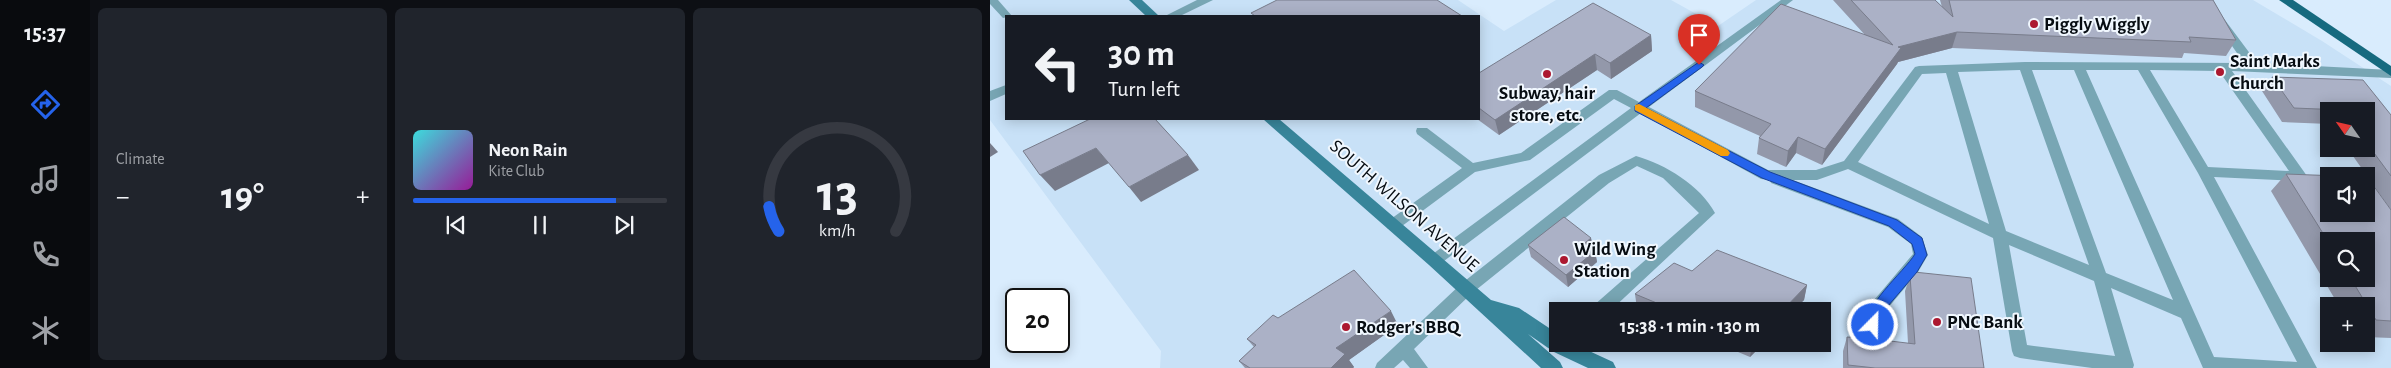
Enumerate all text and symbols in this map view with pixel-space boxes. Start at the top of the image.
pin [1678,14,1720,65]
place label: Piggly Wiggly [2044,15,2150,34]
marker: Piggly Wiggly [2028,18,2040,30]
icon: arrive [1685,21,1713,49]
text: 15:37 [24,22,66,44]
icon: left [1025,35,1090,100]
text: 30 m [1108,37,1175,72]
place label: Saint Marks Church [2230,52,2320,93]
marker: Saint Marks Church [2214,66,2226,78]
marker: Subway, hair store, etc. [1541,68,1553,80]
text: Turn left [1108,78,1180,100]
place label: Subway, hair store, etc. [1499,84,1596,125]
icon: directions [28,87,63,122]
north arrow [2320,102,2375,158]
map controls [2320,102,2375,352]
street label: SOUTH WILSON AVENUE [1326,137,1482,275]
text: Neon Rain [488,141,567,160]
text: Climate [116,151,165,167]
icon: music [28,162,63,197]
text: Kite Club [488,163,545,179]
button: sound [2320,167,2375,222]
text: 13 [817,168,858,220]
text: 19° [221,178,264,216]
text: − [116,183,129,211]
text: + [356,183,369,211]
icon: previous [442,211,470,239]
icon: pause [526,211,554,239]
icon: next [610,211,638,239]
text: km/h [819,222,856,240]
button: search [2320,232,2375,287]
icon: phone [28,237,63,272]
place label: Wild Wing Station [1574,240,1656,281]
marker: Wild Wing Station [1558,254,1570,266]
speed limit sign: 20 [1005,288,1070,353]
button: + [2320,297,2375,352]
position arrow [1846,298,1898,350]
icon: climate [28,313,63,348]
place label: PNC Bank [1947,313,2023,332]
marker: PNC Bank [1931,316,1943,328]
text: 15:38 · 1 min · 130 m [1620,317,1760,336]
place label: Rodger's BBQ [1356,318,1461,337]
marker: Rodger's BBQ [1340,321,1352,333]

